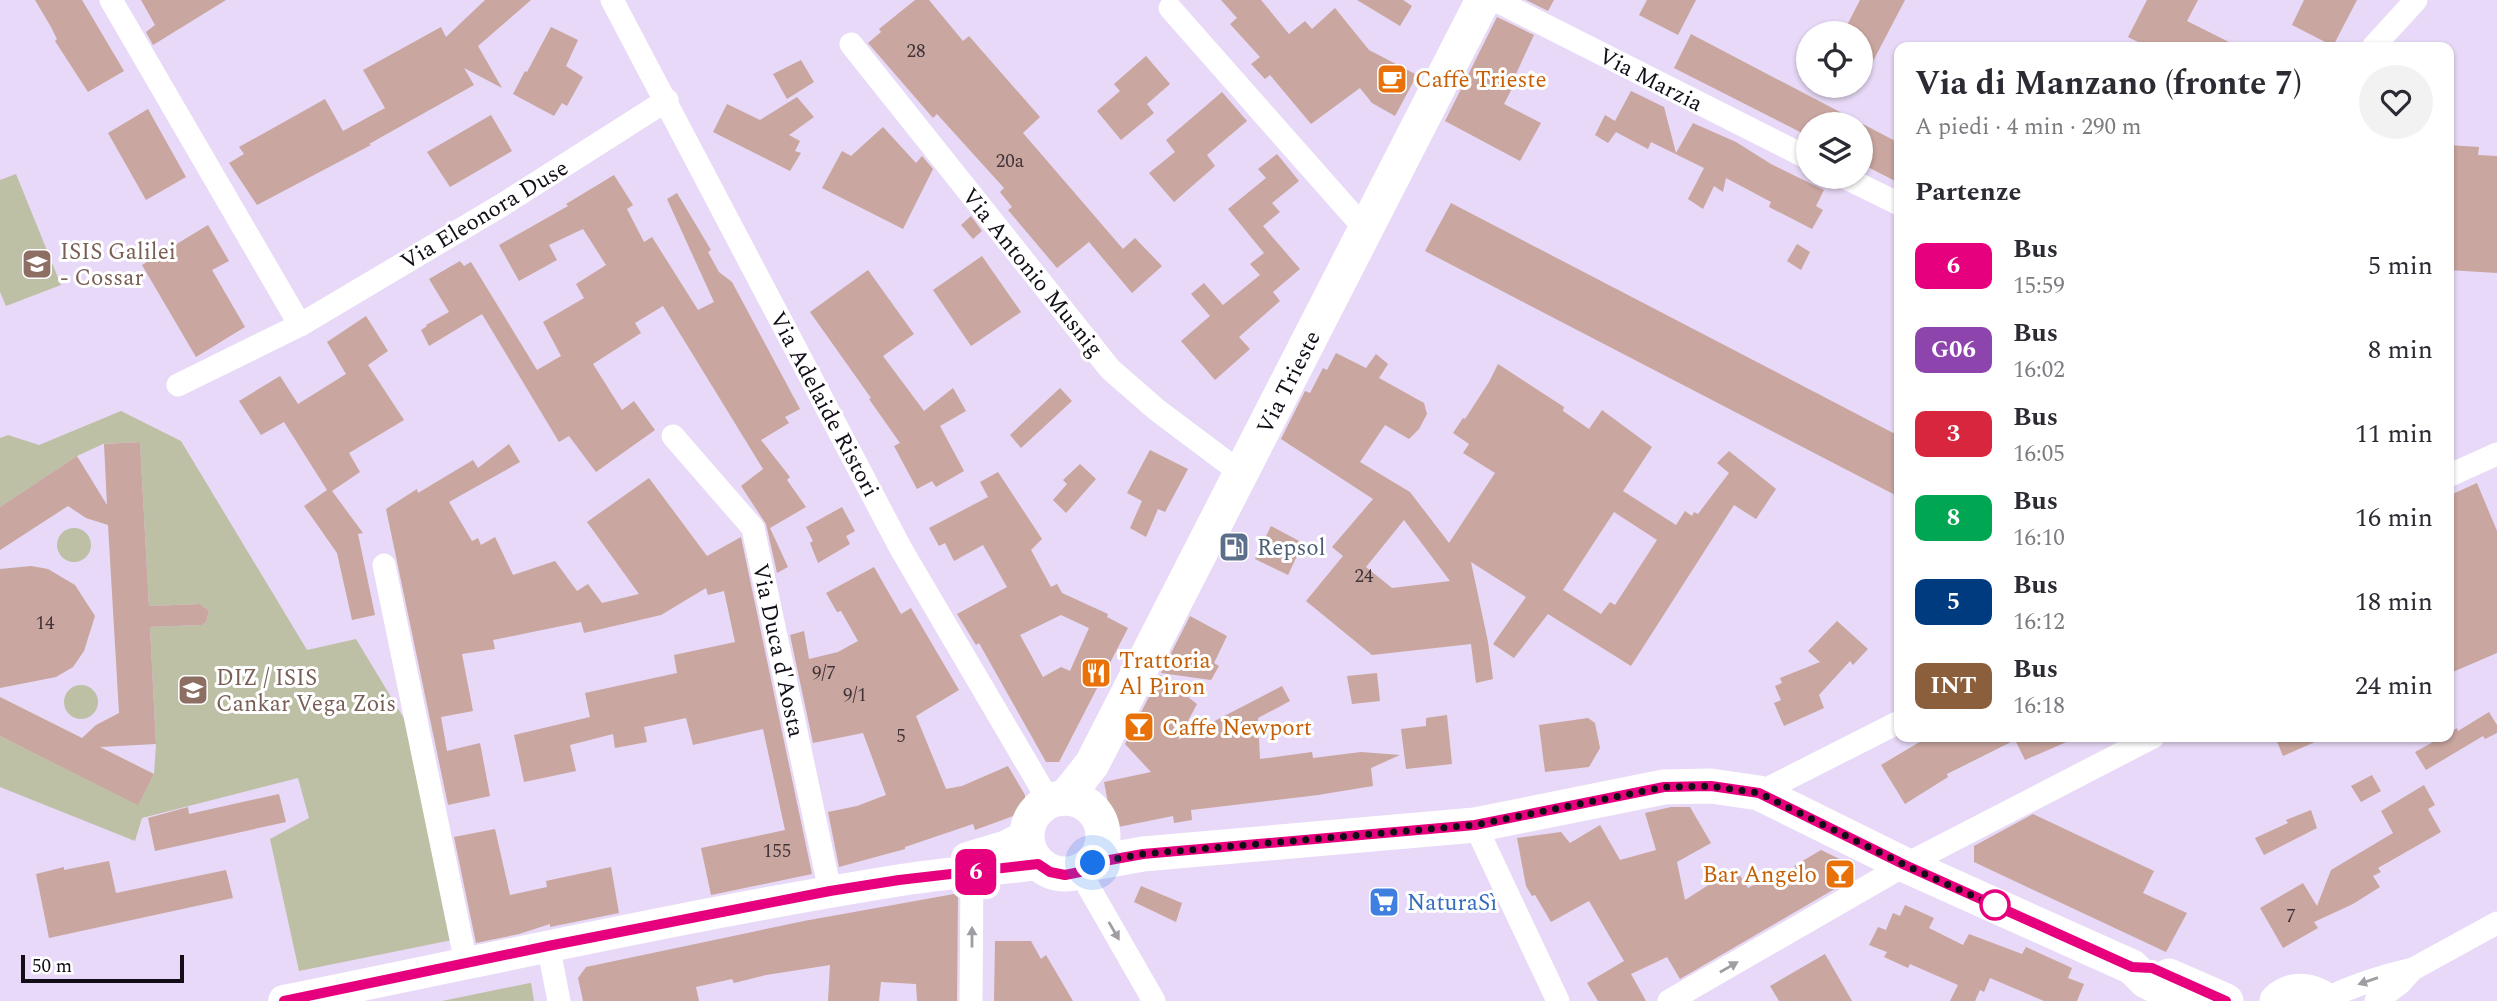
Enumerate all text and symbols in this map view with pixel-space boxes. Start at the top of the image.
map controls [1796,21,1873,189]
button: locate [1796,21,1873,98]
house number: 28 [906,37,926,66]
street label: Via Marzia [1592,39,1709,122]
text: Via di Manzano (fronte 7) [1915,59,2302,109]
cafe icon: Caffè Trieste [1375,62,1409,96]
place label: Caffè Trieste [1415,63,1547,98]
button: heart [2359,65,2433,139]
text: A piedi · 4 min · 290 m [1915,110,2141,145]
button: layers [1796,112,1873,189]
house number: 20a [996,147,1025,176]
street label: Via Eleonora Duse [394,151,575,279]
text: Partenze [1915,172,2022,212]
street label: Via Antonio Musnig [952,181,1111,365]
text: Bus [2013,229,2058,269]
place label: ISIS Galilei - Cossar [60,235,176,296]
text: 5 min [2368,246,2433,286]
school or university icon: ISIS Galilei - Cossar [20,247,54,281]
text: 6 [1947,248,1960,284]
text: 15:59 [2013,269,2065,304]
street label: Via Adelaide Ristori [760,306,887,504]
text: Bus [2013,313,2058,353]
street label: Via Trieste [1248,325,1330,441]
text: 8 min [2368,330,2433,370]
text: G06 [1931,332,1976,368]
text: 16:02 [2013,353,2065,388]
text: Bus [2013,397,2058,437]
text: 11 min [2355,414,2433,454]
text: 3 [1947,416,1960,452]
text: 16:05 [2013,437,2065,472]
text: Bus [2013,481,2058,521]
text: 16 min [2355,498,2433,538]
text: 8 [1947,500,1960,536]
text: 16:10 [2013,521,2065,556]
fuel station icon: Repsol [1217,530,1251,564]
place label: Repsol [1257,531,1326,566]
street label: Via Duca d'Aosta [742,560,813,740]
house number: 24 [1354,562,1374,591]
text: Bus [2013,565,2058,605]
text: 18 min [2355,582,2433,622]
text: 5 [1947,584,1960,620]
text: 16:12 [2013,605,2065,640]
house number: 14 [35,609,55,638]
place label: Trattoria Al Piron [1119,644,1211,705]
text: Bus [2013,649,2058,689]
restaurant icon: Trattoria Al Piron [1079,656,1113,690]
house number: 9/7 [812,659,836,688]
place label: DIZ / ISIS Cankar Vega Zois [216,661,396,722]
text: 24 min [2355,666,2433,706]
text: INT [1930,668,1977,704]
school or university icon: DIZ / ISIS Cankar Vega Zois [176,673,210,707]
house number: 9/1 [843,681,867,710]
text: 16:18 [2013,689,2065,724]
bar icon: Caffe Newport [1122,710,1156,744]
place label: Caffe Newport [1162,711,1312,746]
house number: 5 [896,722,906,751]
house number: 155 [763,837,791,866]
your location [1075,845,1110,880]
line badge: 6 [953,849,999,895]
text: 6 [969,854,983,890]
bar icon: Bar Angelo [1823,857,1857,891]
place label: Bar Angelo [1703,858,1817,893]
supermarket icon: NaturaSì [1367,885,1401,919]
place label: NaturaSì [1407,886,1497,921]
unlabelled marker [1980,890,2010,920]
house number: 7 [2286,902,2296,931]
one-way arrow [1108,922,1120,941]
one-way arrow [966,925,978,947]
scale bar [21,952,184,984]
text: 50 m [32,952,72,981]
one-way arrow [1719,961,1738,973]
one-way arrow [2358,976,2379,987]

